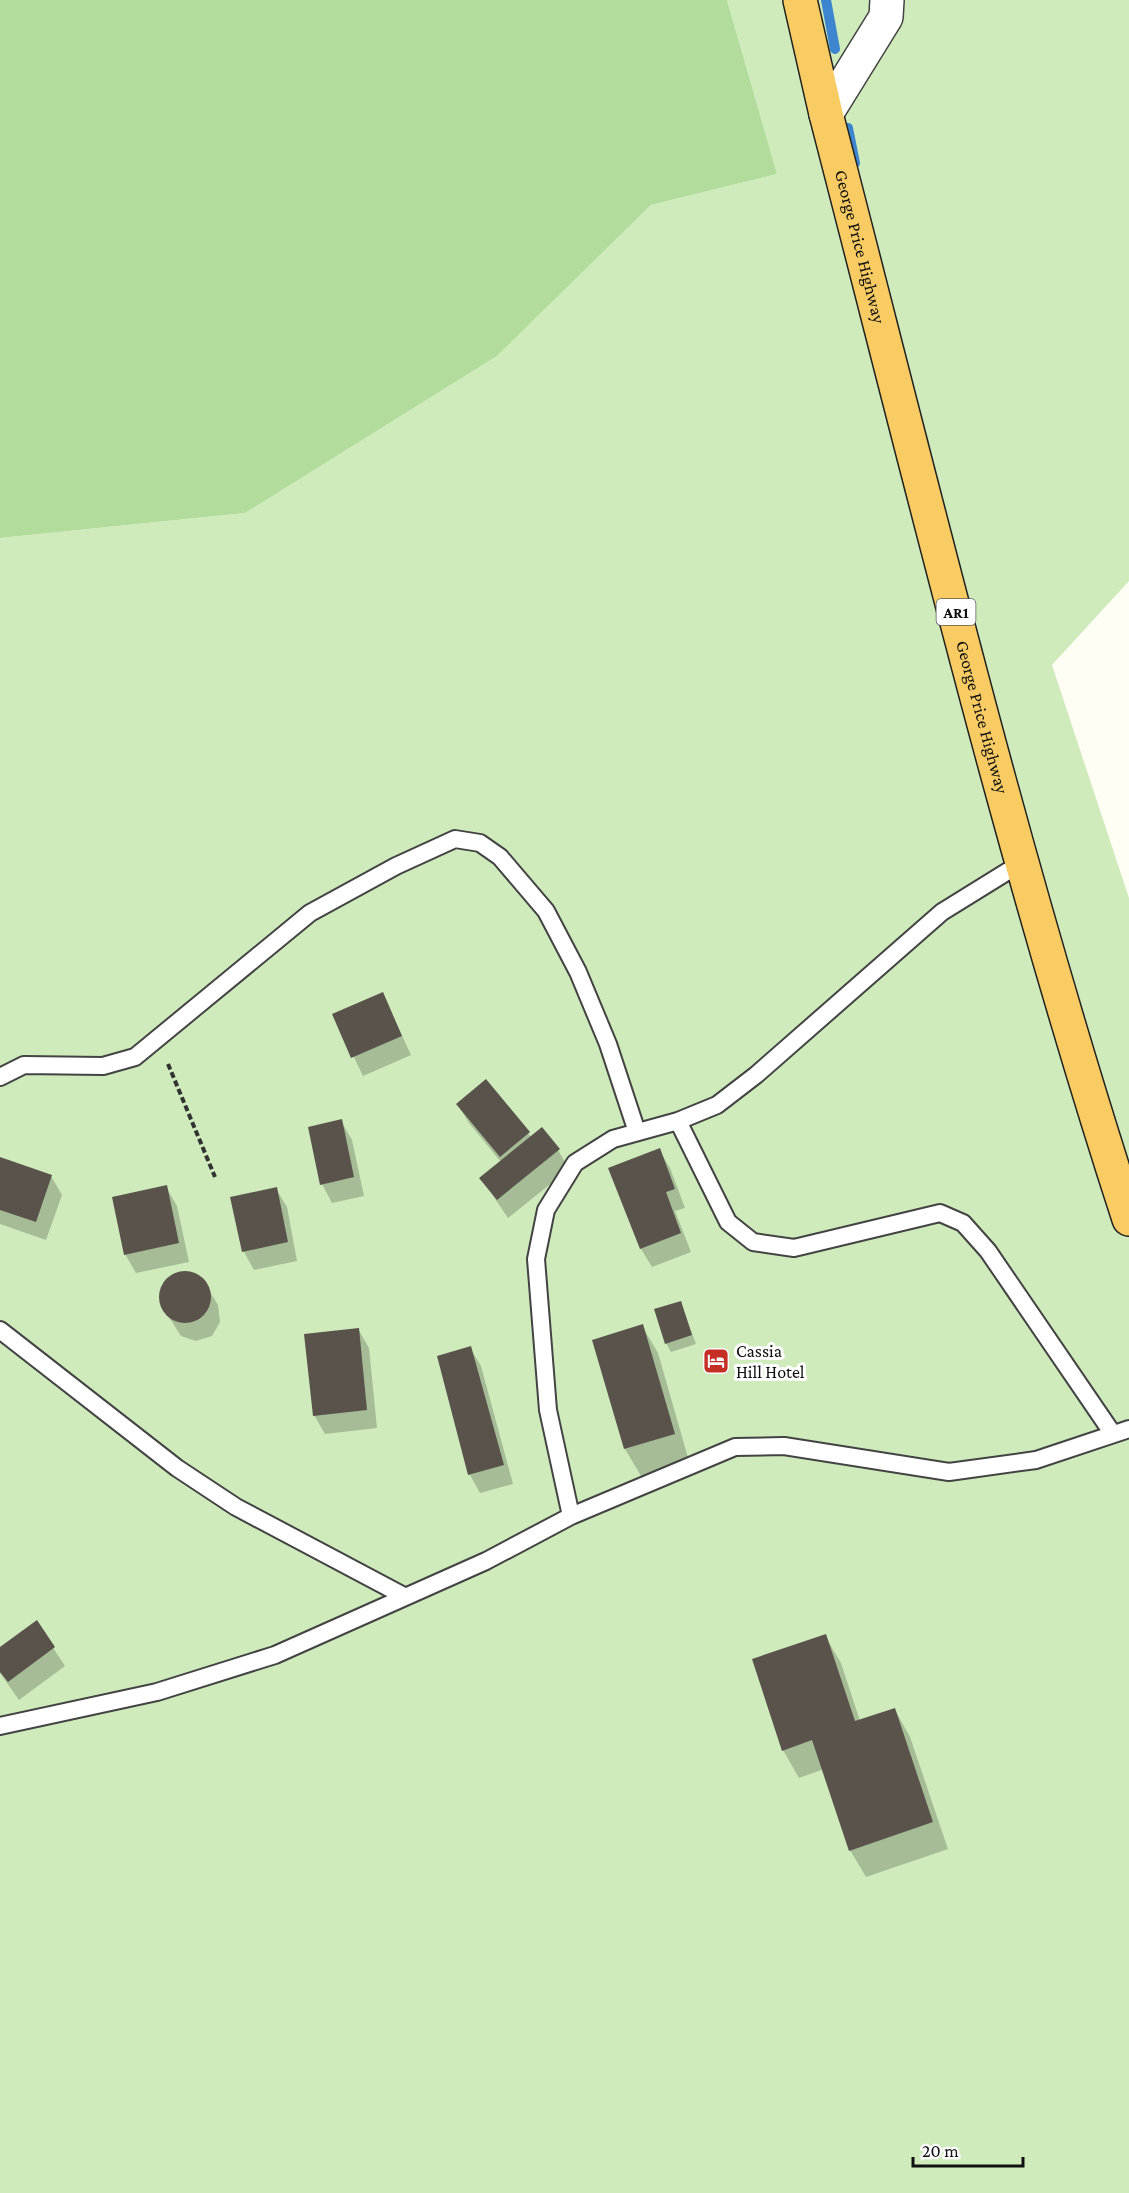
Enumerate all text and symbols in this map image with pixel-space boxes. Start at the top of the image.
street label: George Price Highway [831,168,890,326]
road number: AR1 [936,599,976,625]
street label: George Price Highway [952,638,1013,797]
place label: Cassia Hill Hotel [736,1341,805,1382]
hotel icon: Cassia Hill Hotel [701,1346,731,1376]
scale bar [913,2130,1022,2168]
text: 20 m [922,2141,959,2161]

